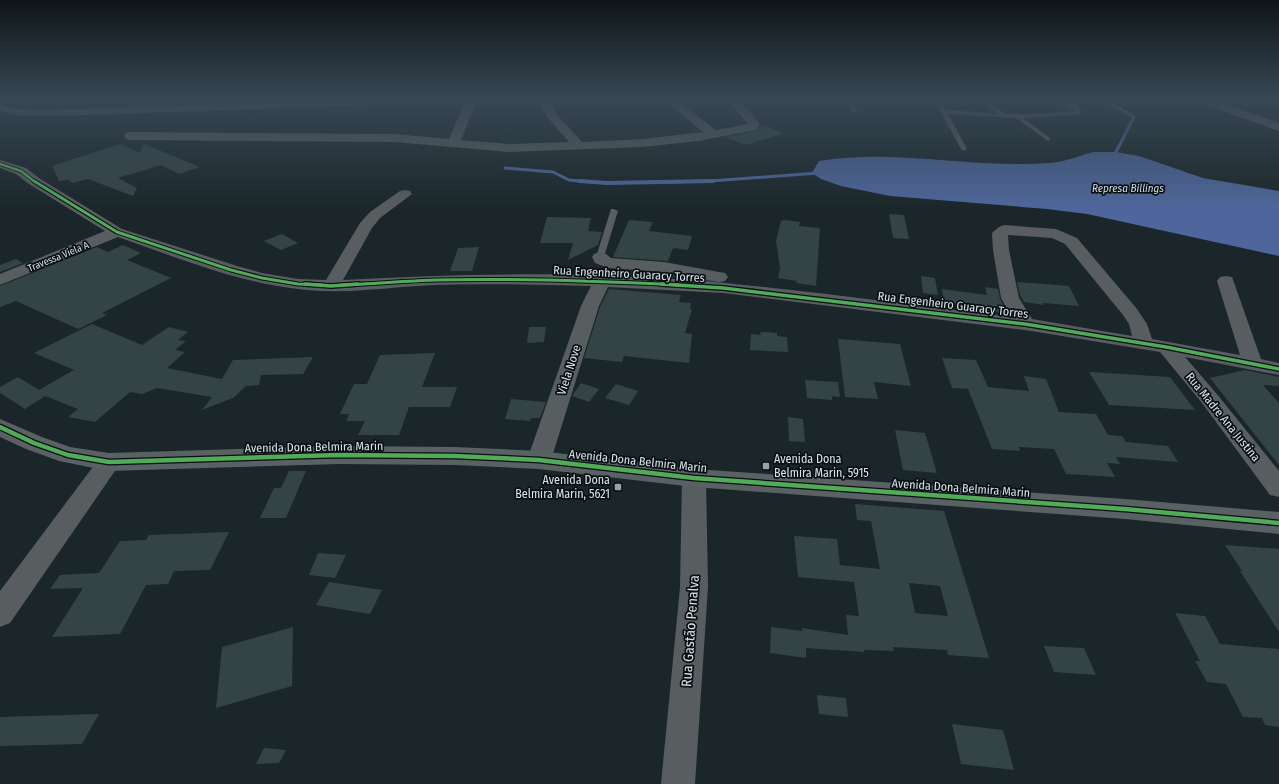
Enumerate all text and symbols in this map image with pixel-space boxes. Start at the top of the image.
water label: Represa Billings [1092,182,1164,195]
street label: Travessa Viela A [26,239,91,275]
street label: Rua Engenheiro Guaracy Torres [553,263,705,285]
street label: Rua Engenheiro Guaracy Torres [877,289,1029,321]
street label: Viela Nove [554,343,584,397]
street label: Rua Madre Ana Justina [1183,370,1263,464]
street label: Avenida Dona Belmira Marin [245,439,383,455]
street label: Avenida Dona Belmira Marin [568,447,708,475]
place label: Avenida Dona Belmira Marin, 5915 [774,452,869,480]
marker: Avenida Dona Belmira Marin, 5915 [761,461,771,471]
place label: Avenida Dona Belmira Marin, 5621 [515,473,610,501]
street label: Avenida Dona Belmira Marin [891,476,1031,500]
marker: Avenida Dona Belmira Marin, 5621 [613,482,623,492]
street label: Rua Gastão Penalva [678,574,703,688]

